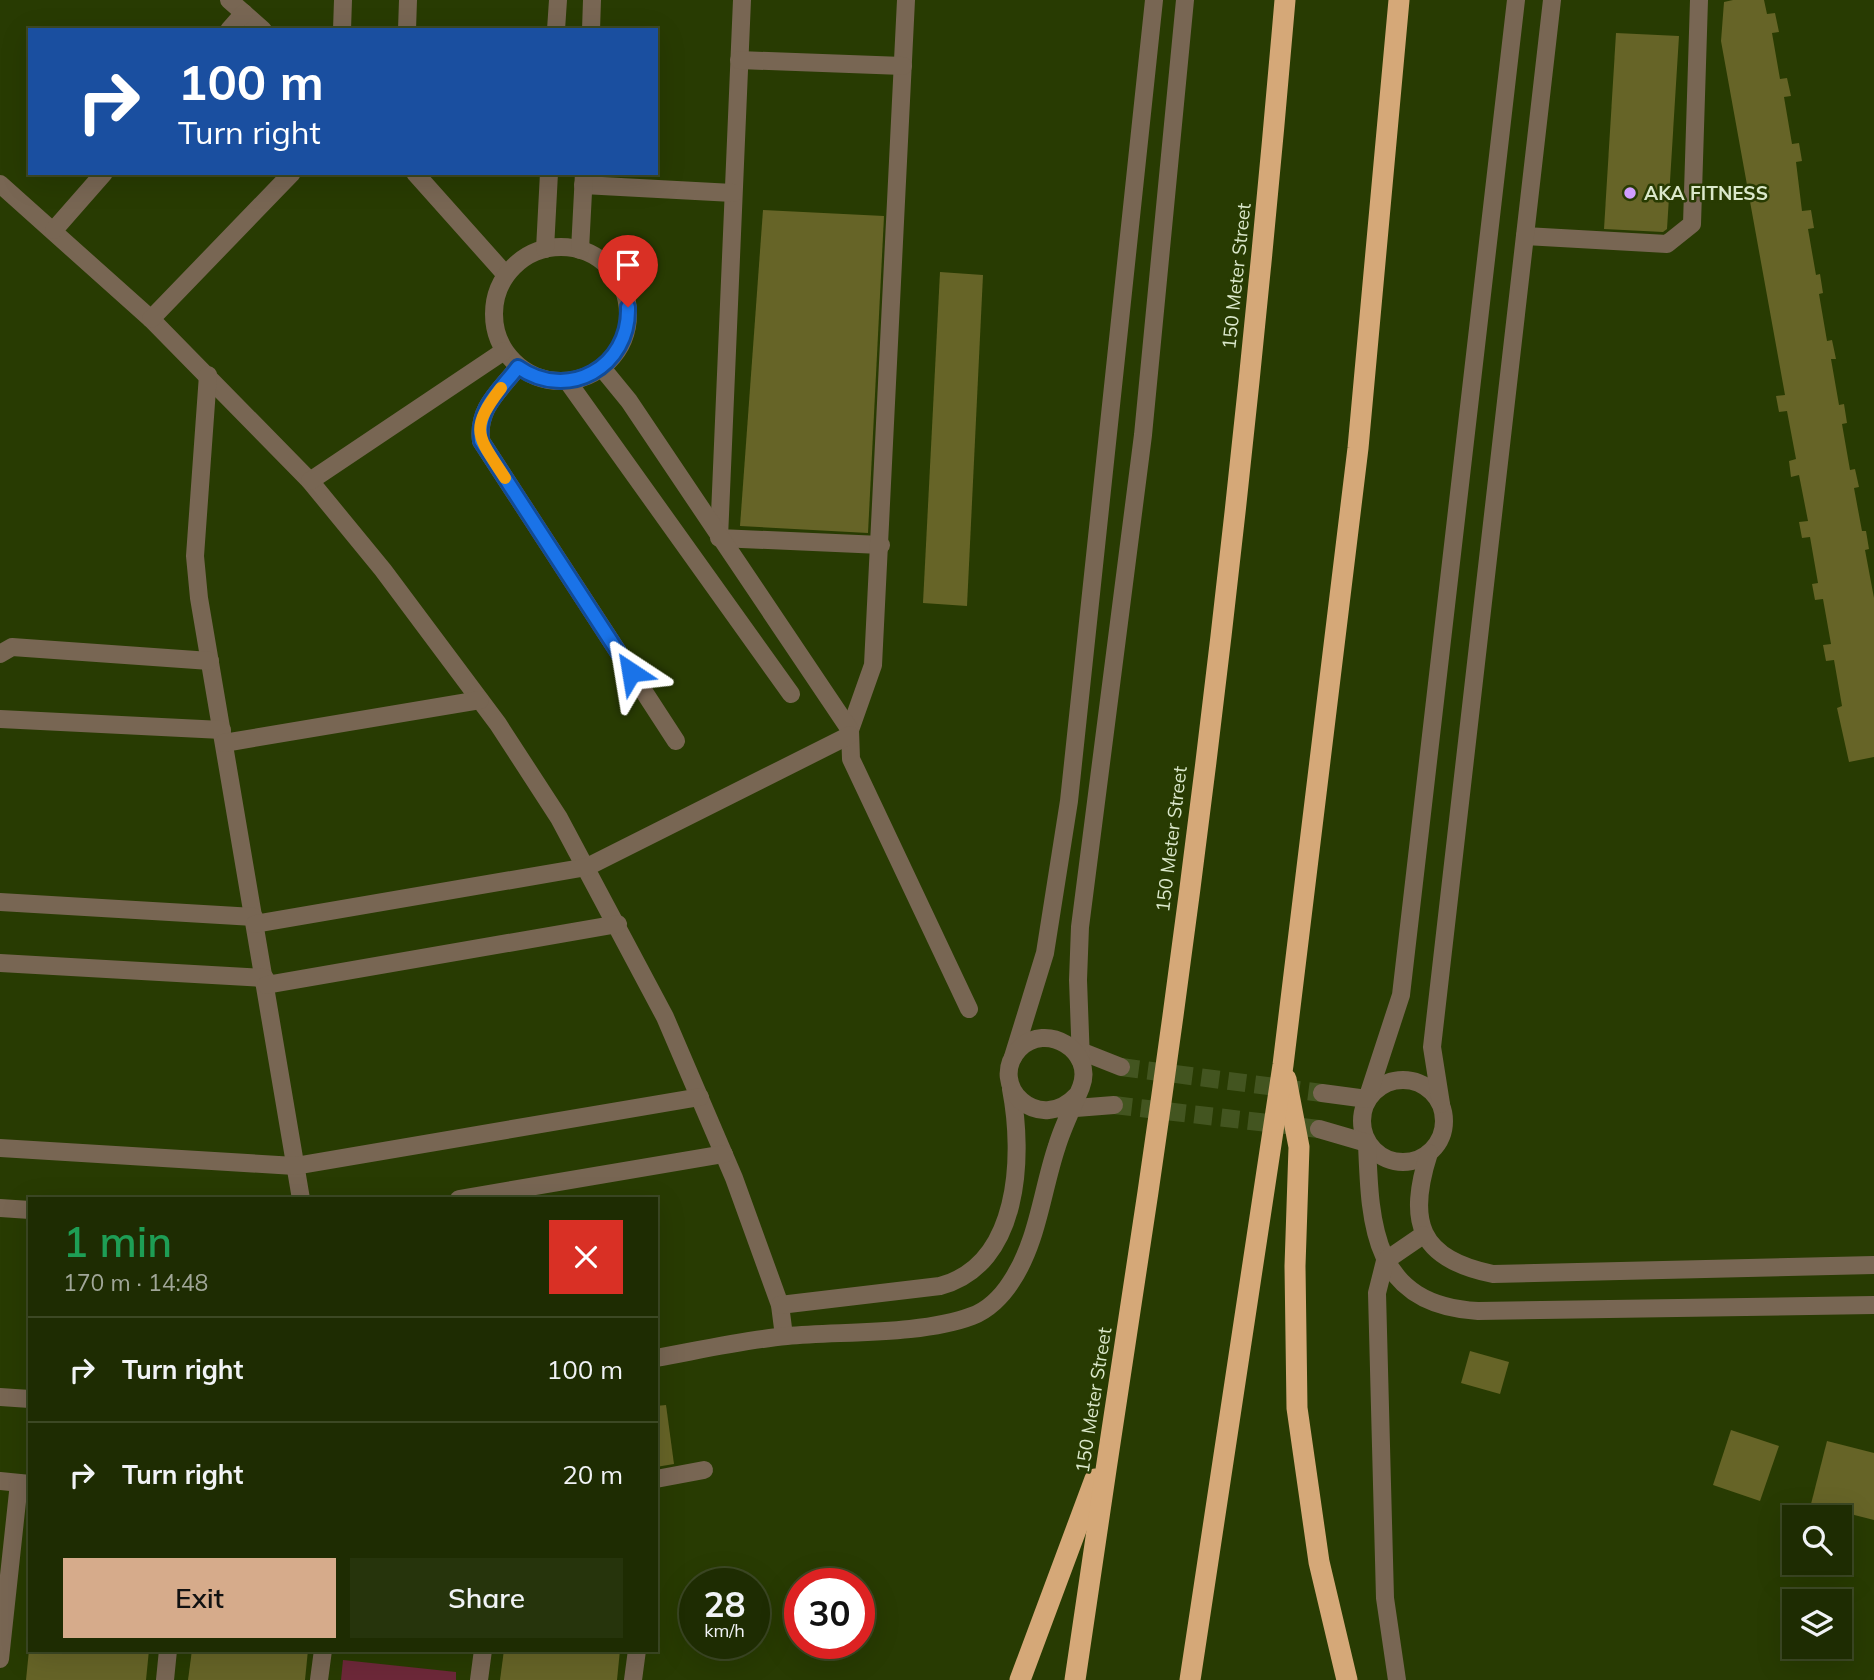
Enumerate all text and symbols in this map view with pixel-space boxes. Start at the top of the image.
text: 100 m [178,51,324,112]
icon: right [63,56,154,147]
text: Turn right [178,112,321,152]
place label: AKA FITNESS [1644,181,1768,205]
marker: AKA FITNESS [1622,185,1638,201]
street label: 150 Meter Street [1216,201,1256,350]
pin [598,235,658,307]
icon: arrive [609,246,647,284]
position arrow [594,635,668,709]
street label: 150 Meter Street [1150,764,1192,913]
text: 1 min [63,1215,172,1268]
button: close [549,1220,623,1294]
text: 170 m · 14:48 [63,1268,208,1297]
street label: 150 Meter Street [1070,1325,1116,1475]
icon: right [63,1351,101,1389]
text: Turn right [122,1353,243,1386]
text: 100 m [547,1353,623,1386]
icon: right [63,1456,101,1494]
text: Turn right [122,1458,243,1491]
text: 20 m [562,1458,623,1491]
map controls [1782,1505,1852,1659]
button: search [1782,1505,1852,1575]
button: Exit [63,1558,336,1638]
button: Share [350,1558,623,1638]
speed limit sign: 30 [784,1568,875,1659]
text: 28 [703,1582,746,1626]
button: layers [1782,1589,1852,1659]
text: km/h [704,1619,745,1642]

